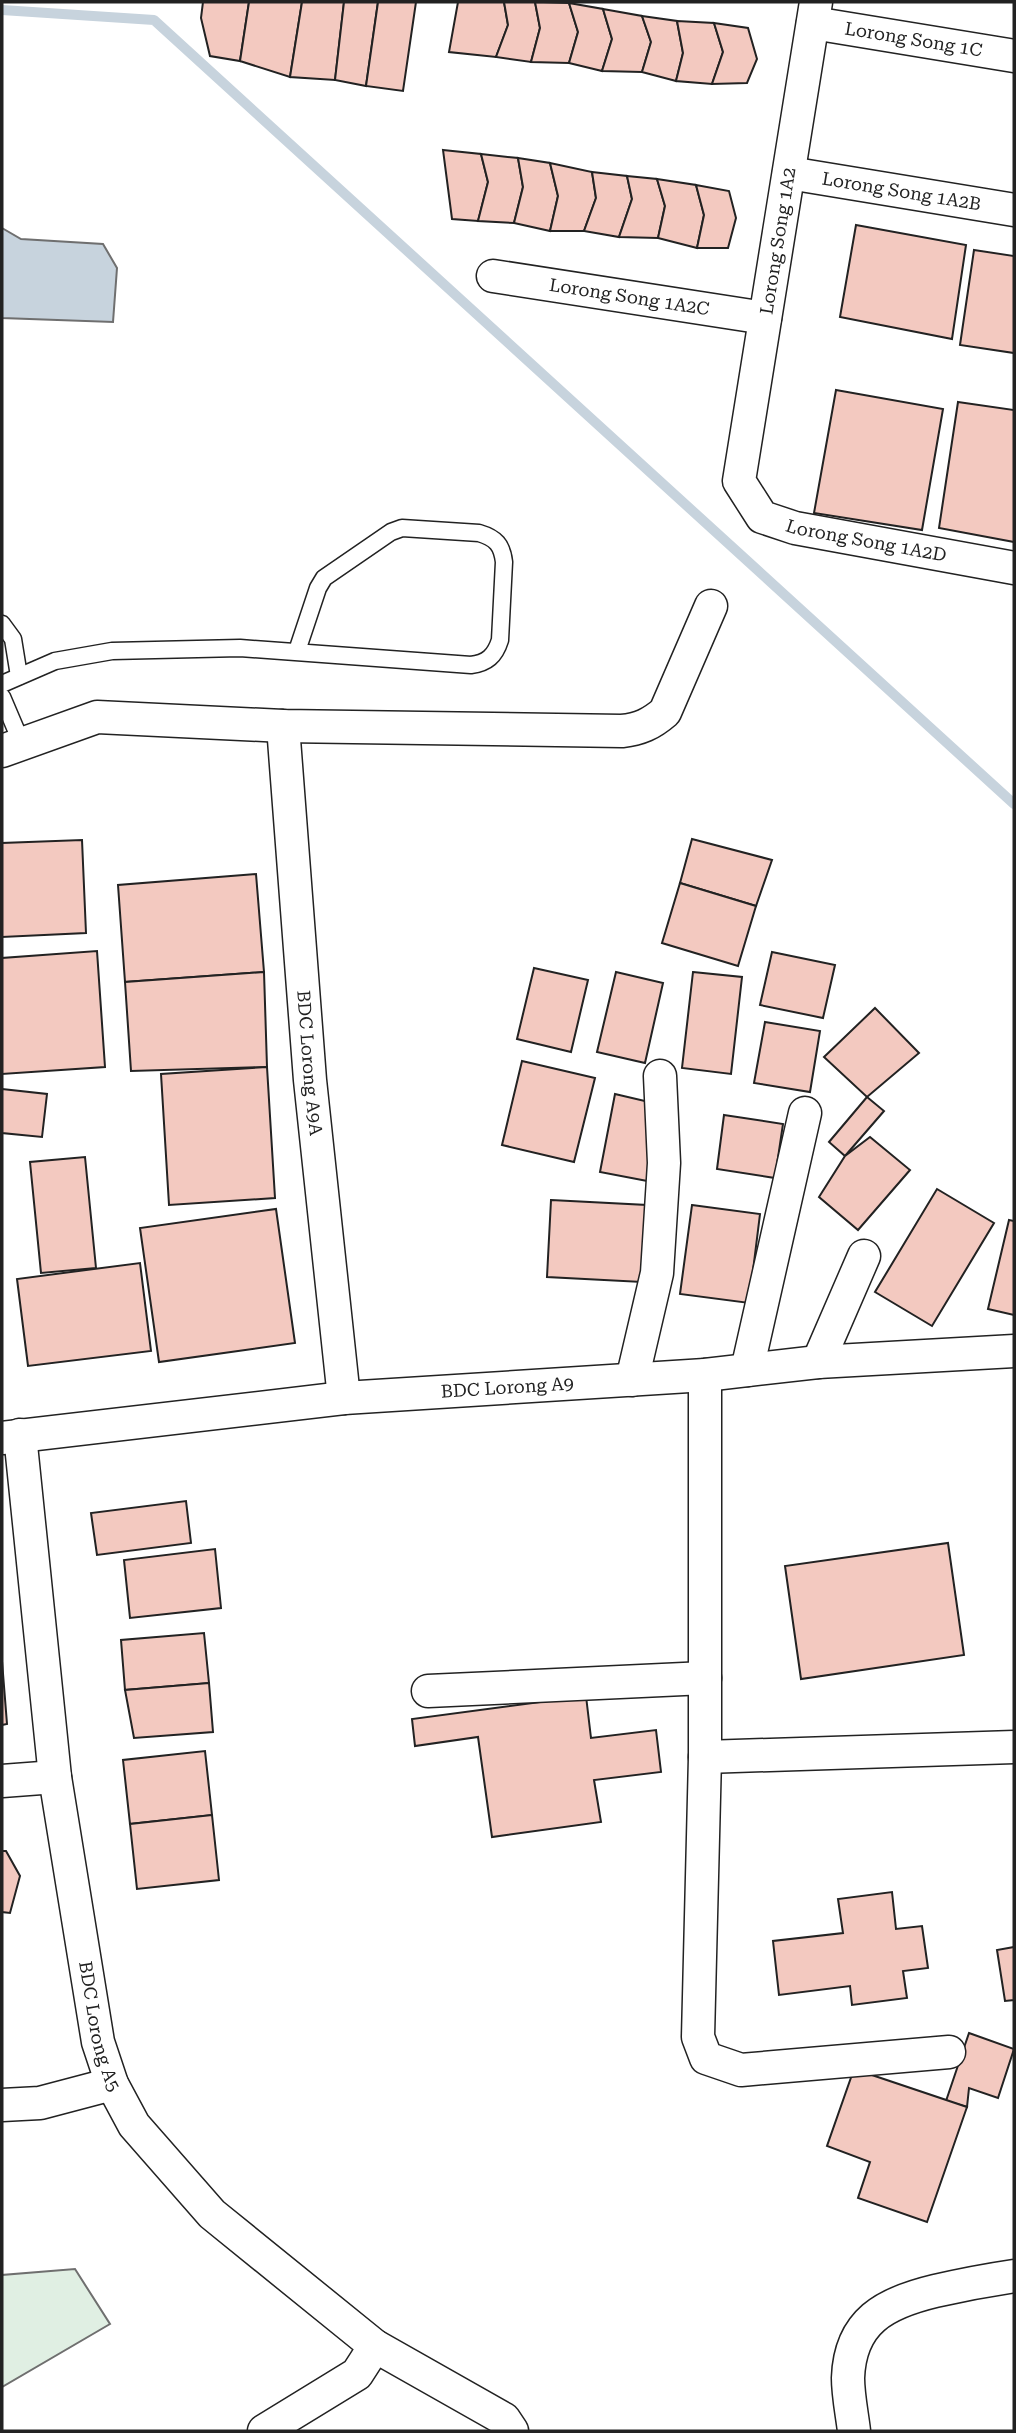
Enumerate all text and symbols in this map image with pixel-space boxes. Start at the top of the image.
street label: Lorong Song 1C [843,17,984,61]
street label: Lorong Song 1A2 [756,166,800,316]
street label: Lorong Song 1A2B [821,168,983,214]
street label: Lorong Song 1A2C [548,274,711,319]
street label: Lorong Song 1A2D [783,515,948,565]
street label: BDC Lorong A9A [293,990,327,1137]
street label: BDC Lorong A9 [440,1372,574,1402]
street label: BDC Lorong A5 [75,1959,125,2095]

